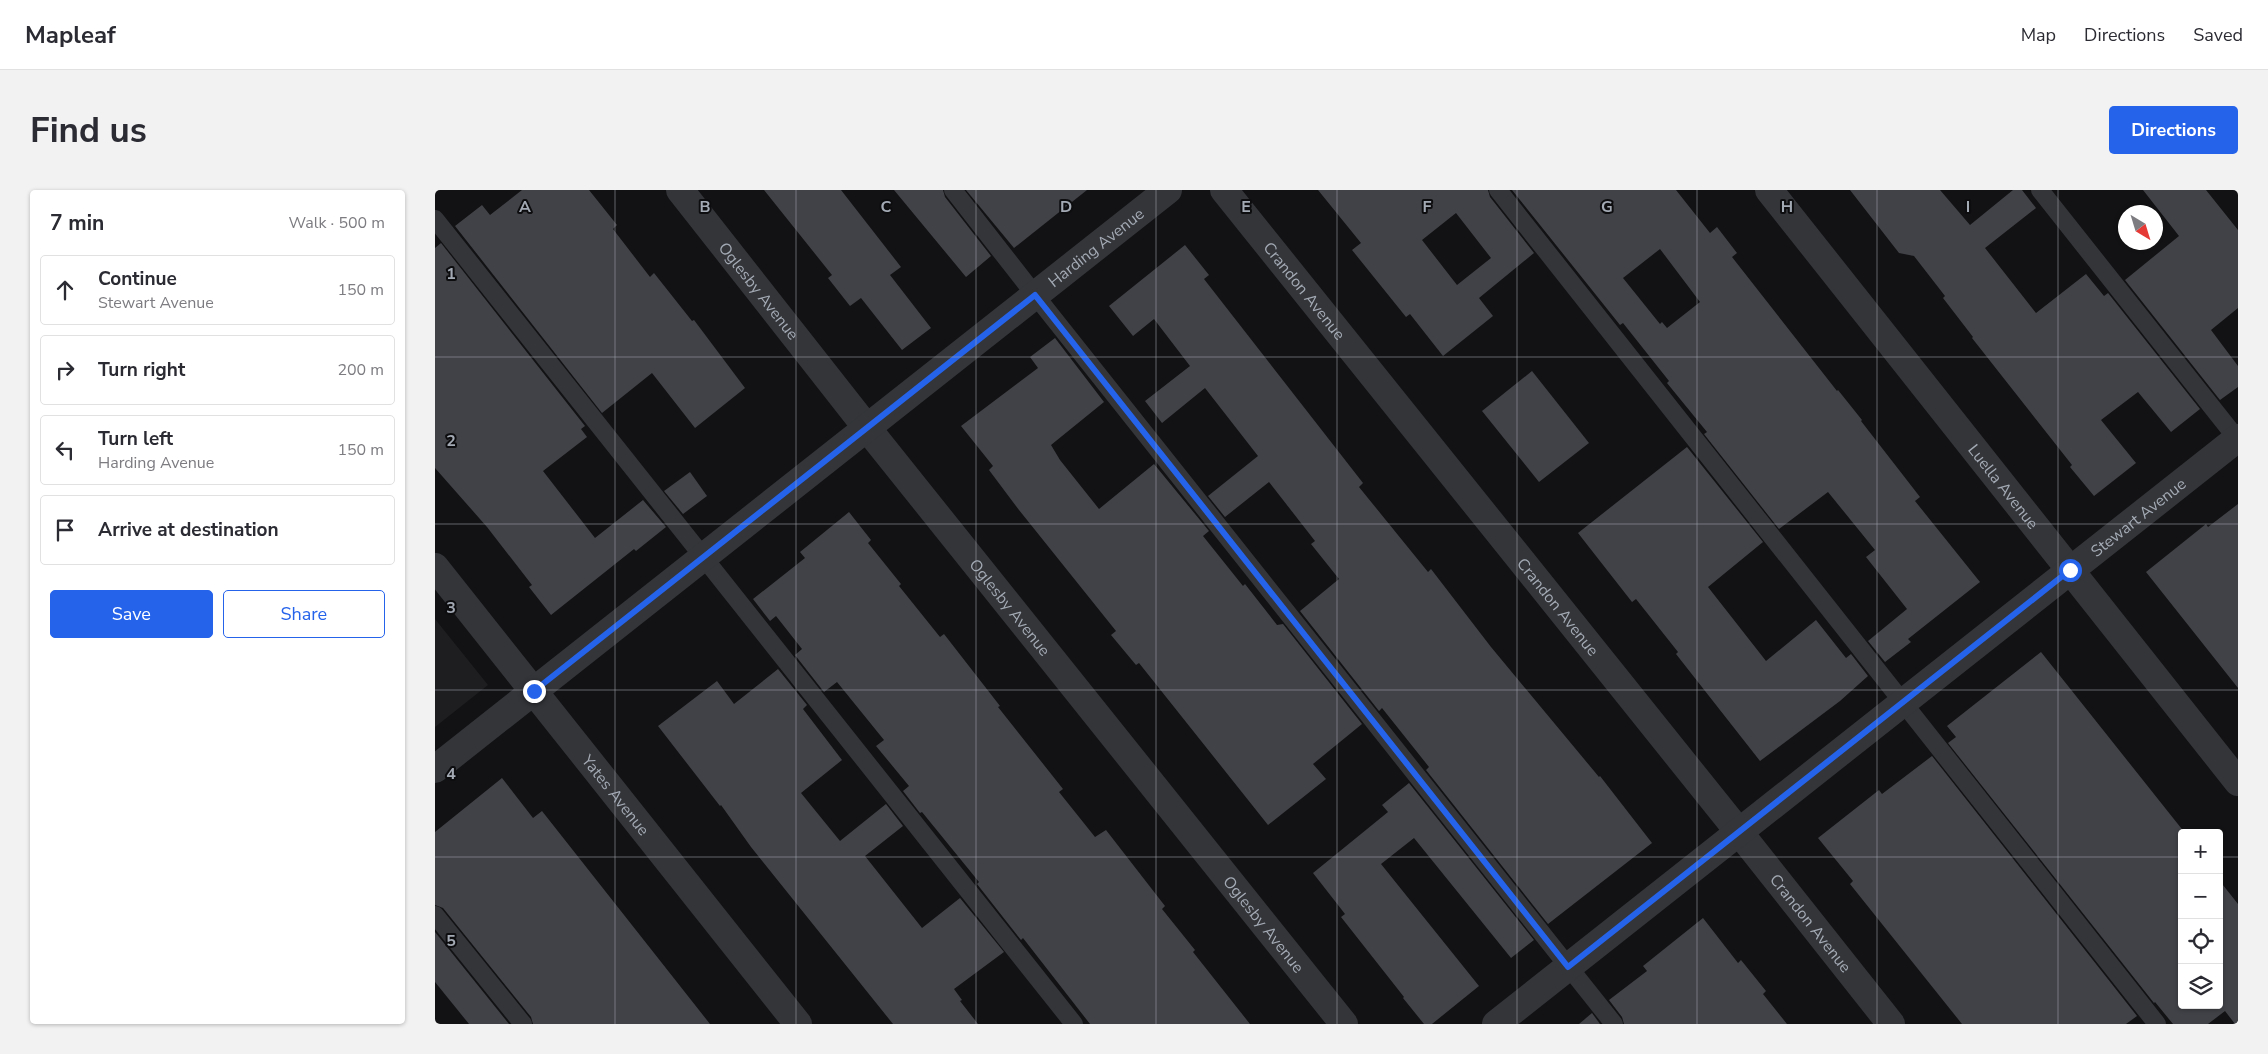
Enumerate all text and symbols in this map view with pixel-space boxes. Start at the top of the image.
text: Mapleaf [25,19,116,51]
text: Map [2021,23,2056,47]
text: Directions [2084,23,2165,47]
text: Saved [2193,23,2243,47]
button: Directions [2109,106,2238,154]
text: Find us [30,107,147,154]
text: A [519,196,531,218]
text: B [699,196,711,218]
text: C [881,196,892,218]
text: D [1060,196,1072,218]
text: E [1241,196,1251,218]
text: F [1423,196,1432,218]
text: G [1601,196,1613,218]
text: H [1781,196,1793,218]
text: I [1966,196,1970,218]
street label: Harding Avenue [1044,203,1149,293]
north arrow [2118,205,2163,250]
text: 7 min [50,209,104,237]
text: Walk · 500 m [289,212,385,234]
street label: Oglesby Avenue [713,238,804,345]
street label: Crandon Avenue [1258,238,1350,345]
text: 1 [446,263,456,285]
text: Continue [98,266,177,292]
icon: ahead [51,276,79,304]
text: 150 m [337,279,384,301]
text: Stewart Avenue [98,292,214,314]
icon: right [51,356,79,384]
text: Turn right [98,357,185,383]
text: 200 m [337,359,384,381]
text: Turn left [98,426,173,452]
text: 2 [446,430,456,452]
icon: left [51,436,79,464]
text: 150 m [337,439,384,461]
street label: Luella Avenue [1962,440,2043,534]
text: Harding Avenue [98,452,214,474]
street label: Stewart Avenue [2086,473,2191,562]
icon: arrive [51,516,79,544]
text: Arrive at destination [98,517,279,543]
street label: Crandon Avenue [1511,553,1603,661]
street label: Oglesby Avenue [964,554,1055,661]
route start [2059,559,2082,582]
button: Save [50,590,213,638]
button: Share [223,590,385,638]
text: 3 [446,597,456,619]
route end [523,680,546,703]
street label: Yates Avenue [576,750,654,840]
text: 4 [446,763,456,785]
map controls [2178,829,2223,1009]
button: + [2178,829,2223,874]
street label: Crandon Avenue [1764,870,1856,977]
street label: Oglesby Avenue [1218,871,1309,978]
button: − [2178,874,2223,919]
button: locate [2178,919,2223,964]
text: 5 [446,930,456,952]
button: layers [2178,964,2223,1009]

